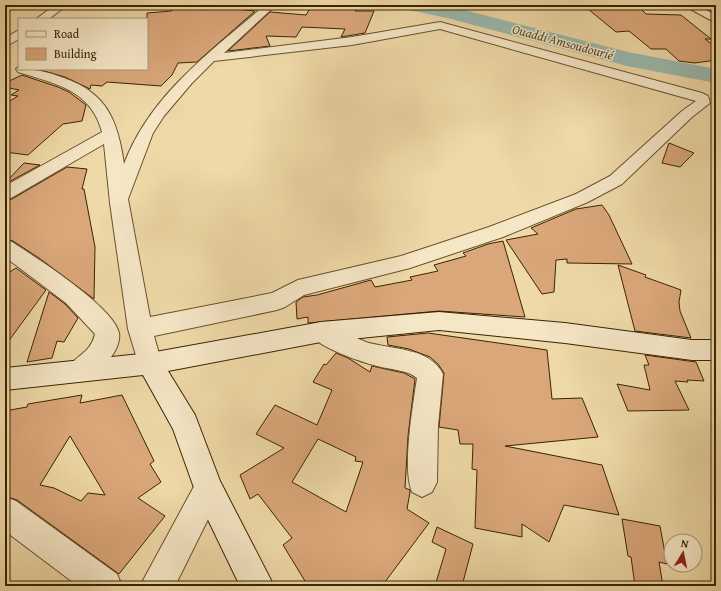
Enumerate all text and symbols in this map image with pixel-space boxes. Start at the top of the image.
legend [18,18,148,70]
water label: Ouaddi Amsoudourié [510,19,616,65]
text: Road [54,25,80,42]
text: Building [54,45,97,62]
north arrow [663,533,703,573]
text: N [680,535,690,552]

